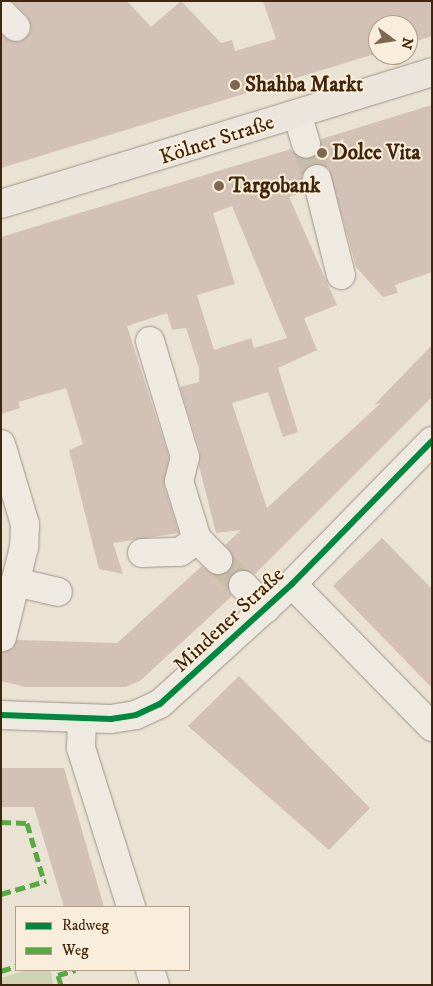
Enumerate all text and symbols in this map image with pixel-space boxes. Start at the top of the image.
north arrow [368,15,418,65]
text: N [396,36,417,51]
place label: Shahba Markt [245,72,363,98]
marker: Shahba Markt [229,79,241,91]
street label: Kölner Straße [157,110,277,170]
place label: Dolce Vita [332,140,420,166]
marker: Dolce Vita [316,147,328,159]
place label: Targobank [229,173,320,199]
marker: Targobank [213,180,225,192]
street label: Mindener Straße [168,562,290,678]
legend [15,906,190,971]
text: Radweg [62,916,109,935]
text: Weg [62,941,89,960]

